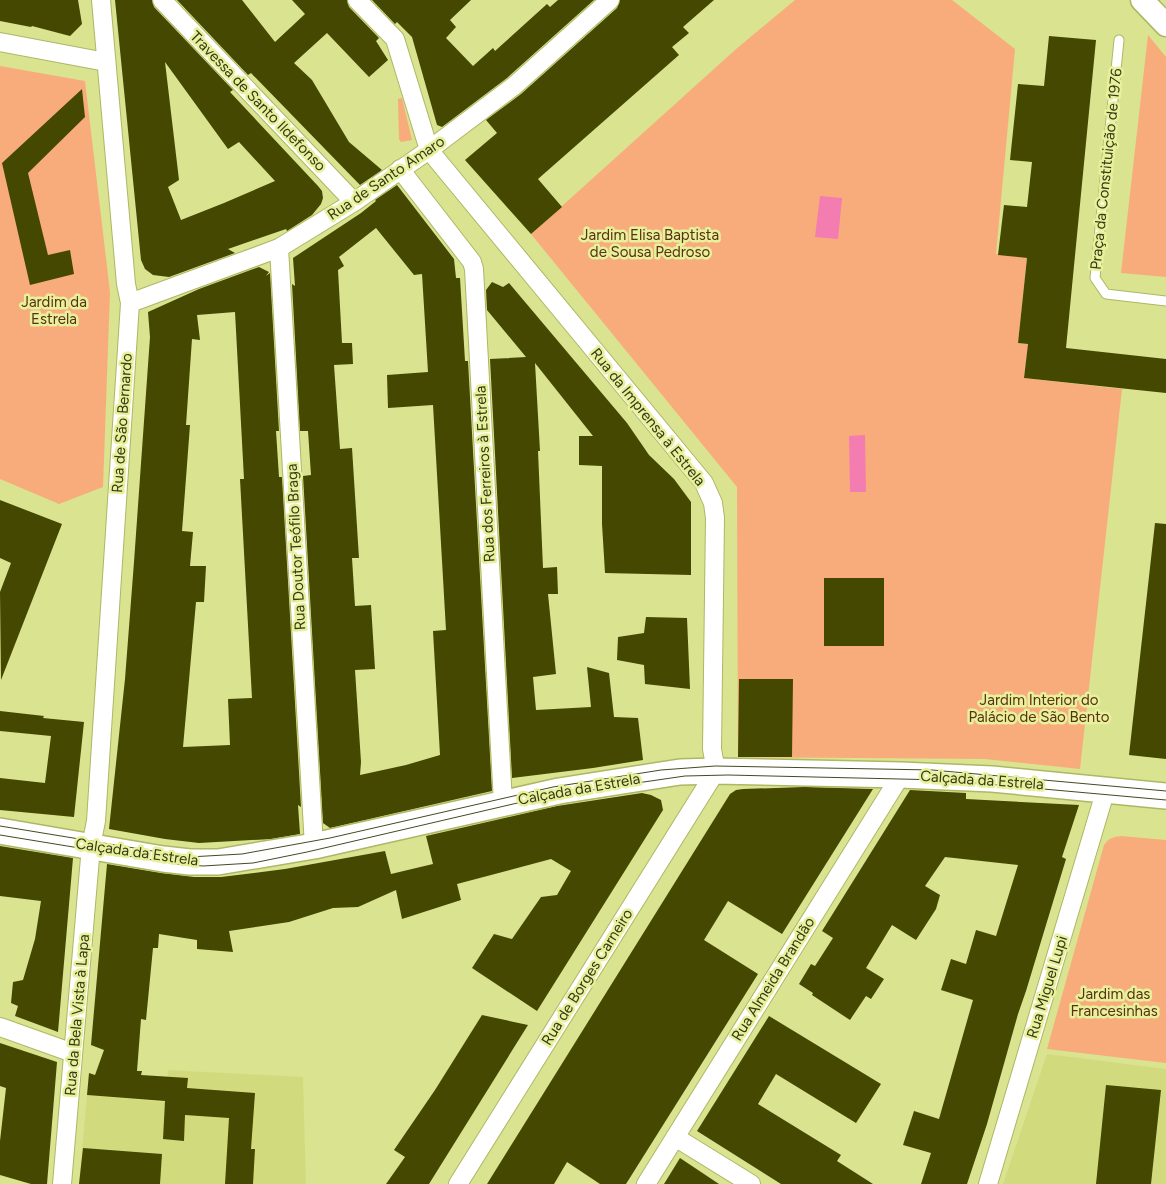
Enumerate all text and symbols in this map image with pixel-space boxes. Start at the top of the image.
street label: Travessa de Santo Ildefonso [186,27,330,175]
street label: Praça da Constituição de 1976 [1086,67,1126,271]
street label: Rua de Santo Amaro [324,132,448,224]
park label: Jardim Elisa Baptista de Sousa Pedroso [581,226,719,261]
park label: Jardim da Estrela [21,293,87,328]
street label: Rua da Imprensa à Estrela [587,344,709,490]
street label: Rua de São Bernardo [108,352,136,493]
street label: Rua dos Ferreiros à Estrela [471,385,499,563]
street label: Rua Doutor Teófilo Braga [283,463,309,631]
park label: Jardim Interior do Palácio de São Bento [968,691,1110,726]
street label: Calçada da Estrela [920,767,1044,793]
street label: Calçada da Estrela [517,769,641,809]
street label: Calçada da Estrela [75,834,199,870]
street label: Rua de Borges Carneiro [538,905,637,1049]
street label: Rua Almeida Brandão [728,914,819,1044]
street label: Rua da Bela Vista à Lapa [61,933,93,1097]
street label: Rua Miguel Lupi [1023,934,1071,1040]
park label: Jardim das Francesinhas [1070,985,1158,1020]

